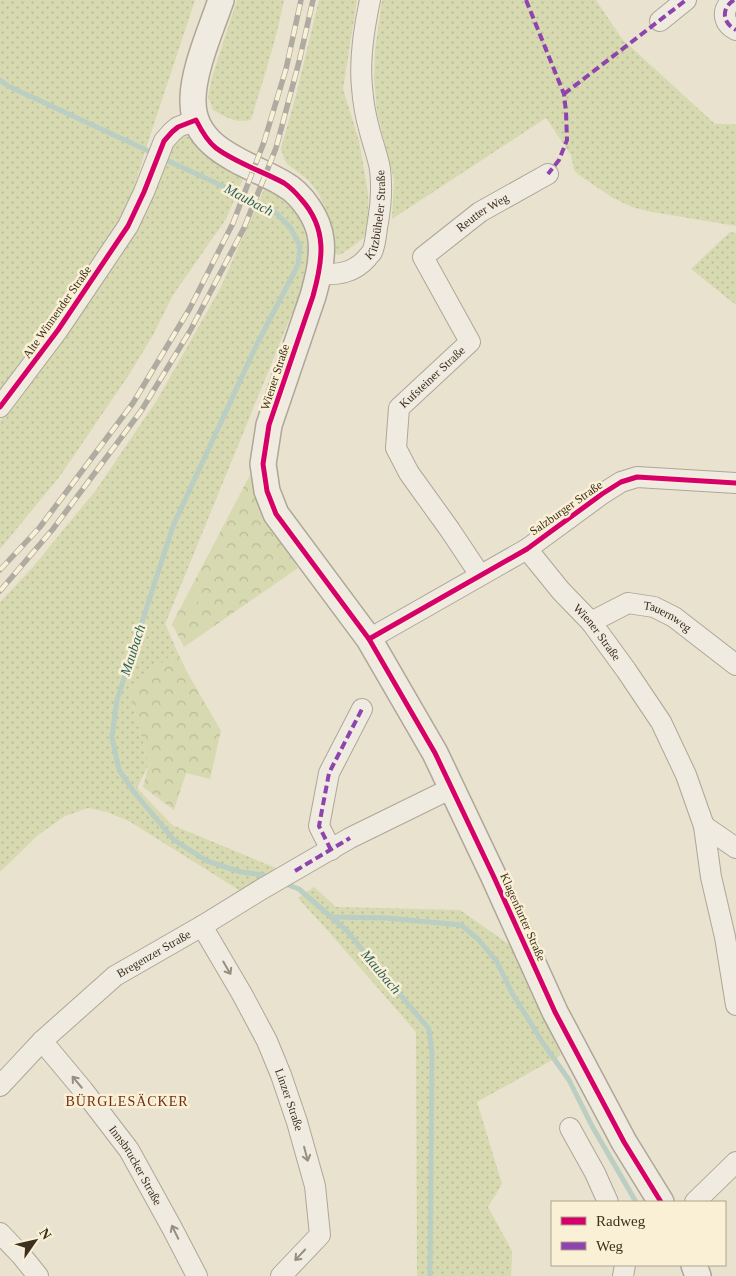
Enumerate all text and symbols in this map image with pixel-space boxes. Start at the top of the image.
street label: Kitzbüheler Straße [362,169,388,263]
water label: Maubach [221,180,276,219]
street label: Reutter Weg [454,190,511,235]
street label: Alte Winnender Straße [20,263,94,361]
street label: Wiener Straße [258,342,292,412]
street label: Kufsteiner Straße [397,343,468,411]
street label: Salzburger Straße [527,478,605,538]
street label: Tauernweg [643,598,694,635]
street label: Wiener Straße [570,601,624,663]
water label: Maubach [117,623,148,678]
street label: Klagenfurter Straße [497,871,549,963]
street label: Bregenzer Straße [114,927,193,980]
water label: Maubach [358,946,404,997]
one-way arrow [222,960,232,974]
street label: Linzer Straße [272,1066,306,1133]
one-way arrow [71,1076,82,1089]
district label: BÜRGLESÄCKER [65,1093,189,1109]
street label: Innsbrucker Straße [106,1123,165,1208]
one-way arrow [302,1145,311,1161]
legend [551,1201,726,1266]
text: Radweg [596,1213,646,1229]
north arrow [10,1216,60,1266]
one-way arrow [170,1225,180,1240]
text: N [36,1226,54,1242]
text: Weg [596,1238,624,1254]
one-way arrow [294,1249,306,1262]

